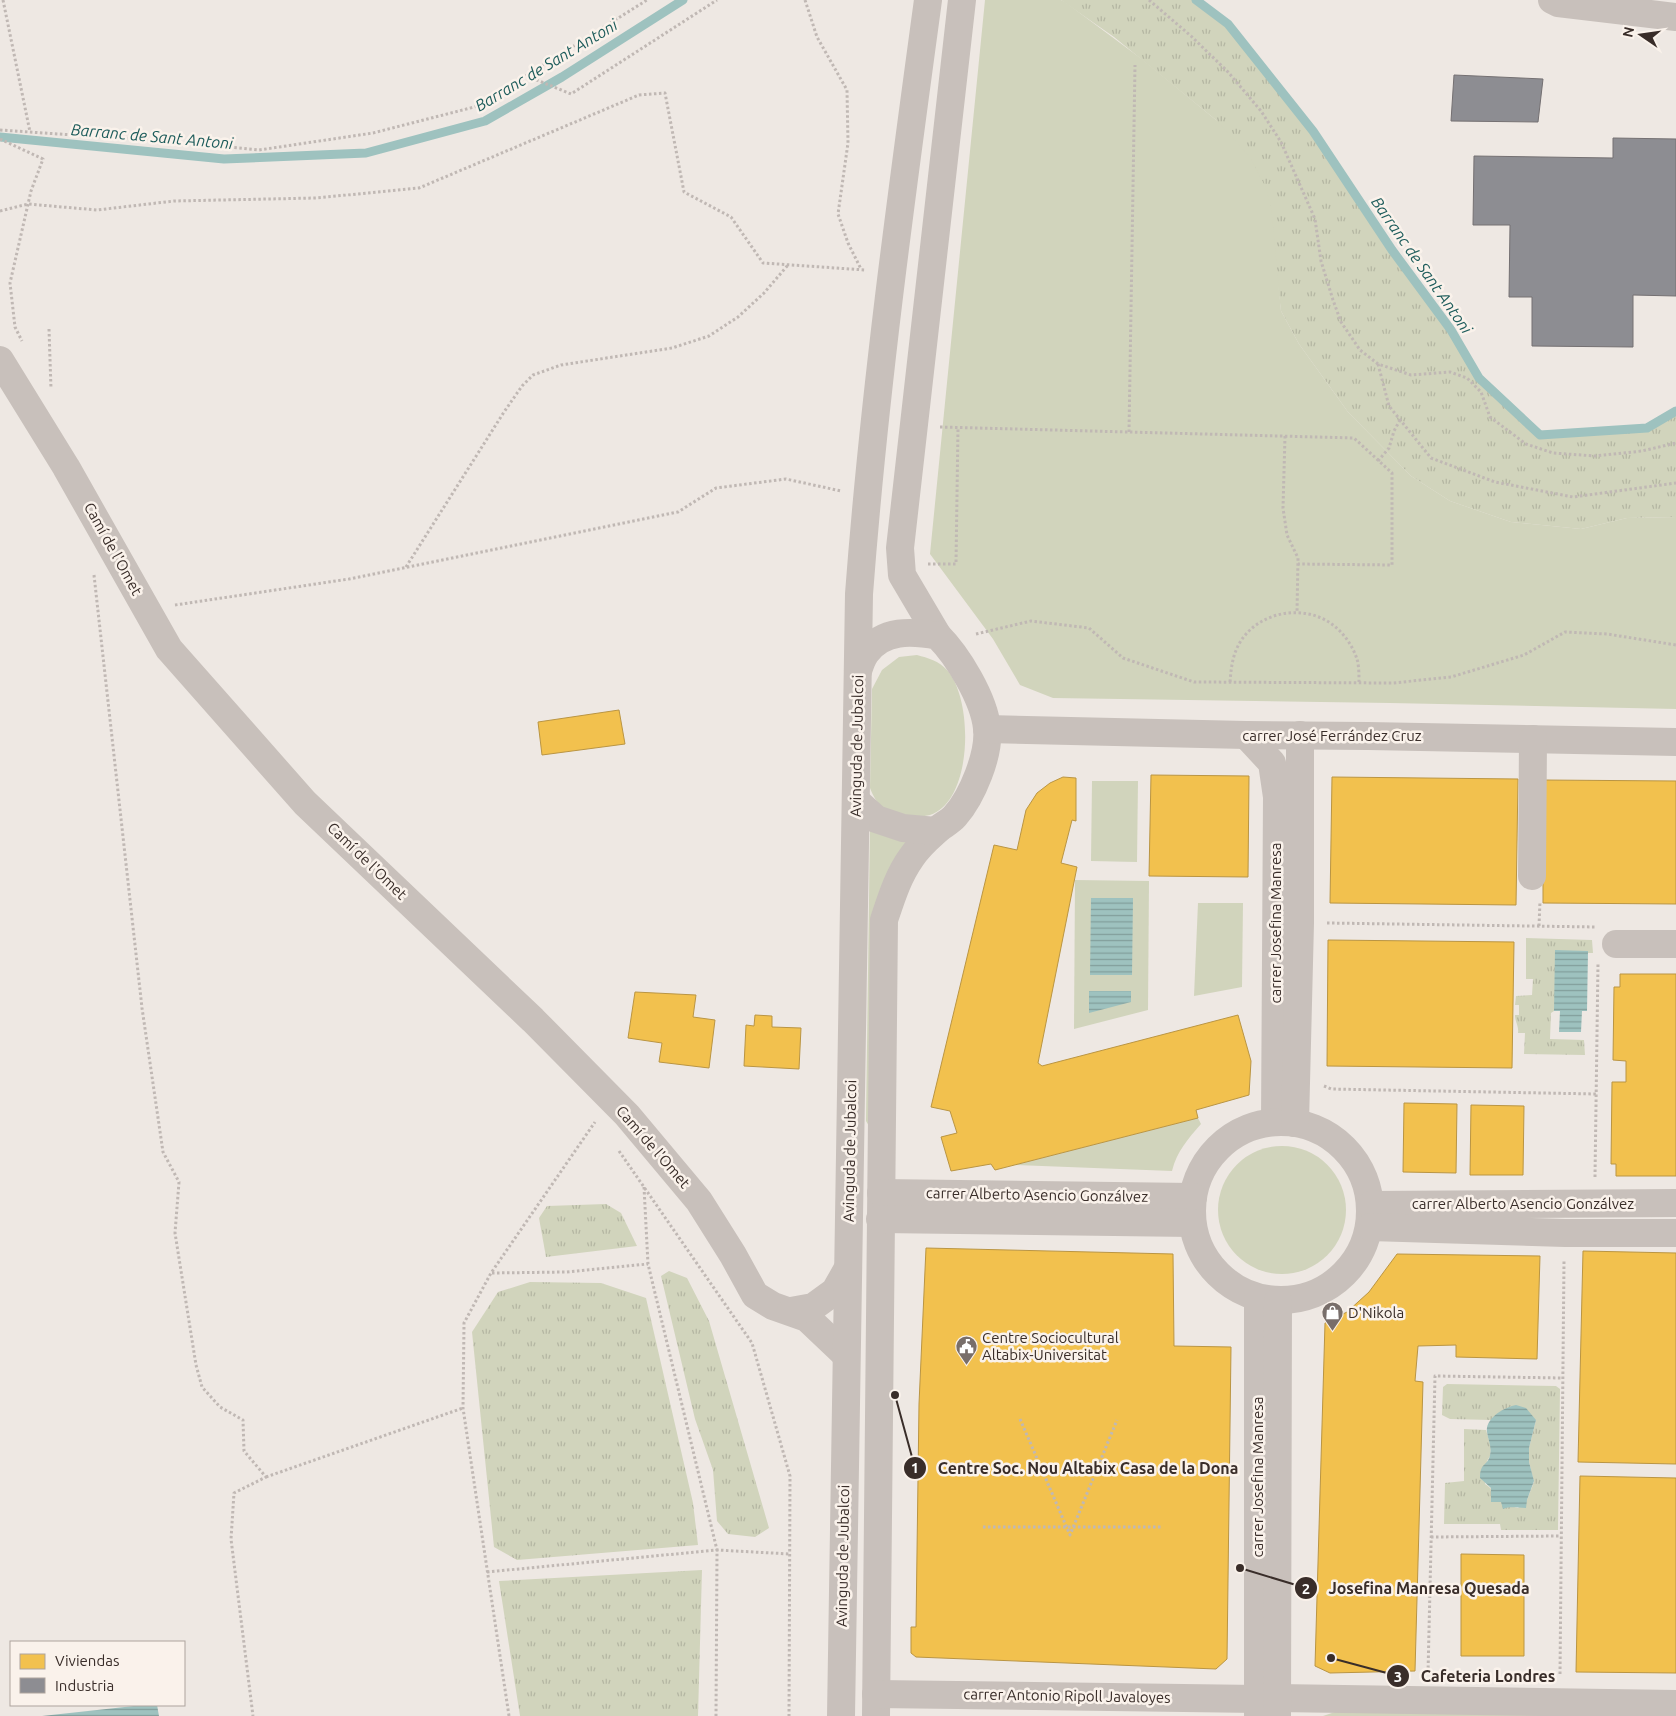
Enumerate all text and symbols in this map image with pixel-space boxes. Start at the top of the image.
north arrow [1616,10,1666,60]
water label: Barranc de Sant Antoni [472,15,621,115]
text: N [1619,25,1637,39]
water label: Barranc de Sant Antoni [70,120,235,152]
water label: Barranc de Sant Antoni [1368,193,1477,338]
street label: Camí de l'Omet [81,499,146,598]
street label: Avinguda de Jubalcoi [847,675,866,817]
street label: carrer José Ferrández Cruz [1242,727,1422,744]
street label: Camí de l'Omet [324,819,411,903]
street label: carrer Josefina Manresa [1267,843,1284,1003]
street label: Avinguda de Jubalcoi [840,1080,859,1222]
street label: Camí de l'Omet [613,1102,694,1191]
street label: carrer Alberto Asencio Gonzálvez [926,1184,1148,1205]
street label: carrer Alberto Asencio Gonzálvez [1412,1195,1634,1212]
shop icon: D'Nikola [1320,1301,1344,1332]
place label: D'Nikola [1348,1304,1404,1321]
place label: Centre Sociocultural Altabix-Universitat [982,1329,1119,1363]
public building icon: Centre Sociocultural Altabix-Universitat [954,1335,978,1366]
street label: carrer Josefina Manresa [1249,1397,1266,1557]
callout: Centre Soc. Nou Altabix Casa de la Dona [902,1453,1248,1484]
text: 1 [911,1459,919,1476]
text: Centre Soc. Nou Altabix Casa de la Dona [938,1459,1238,1477]
street label: Avinguda de Jubalcoi [833,1485,852,1627]
callout: Josefina Manresa Quesada [1294,1573,1540,1604]
text: Josefina Manresa Quesada [1328,1579,1530,1597]
text: 2 [1302,1580,1310,1597]
legend [10,1641,185,1706]
text: Viviendas [55,1652,119,1669]
callout: Cafeteria Londres [1386,1661,1565,1692]
text: Cafeteria Londres [1421,1667,1555,1685]
text: 3 [1394,1668,1402,1685]
text: Industria [55,1677,114,1694]
street label: carrer Antonio Ripoll Javaloyes [963,1685,1171,1706]

